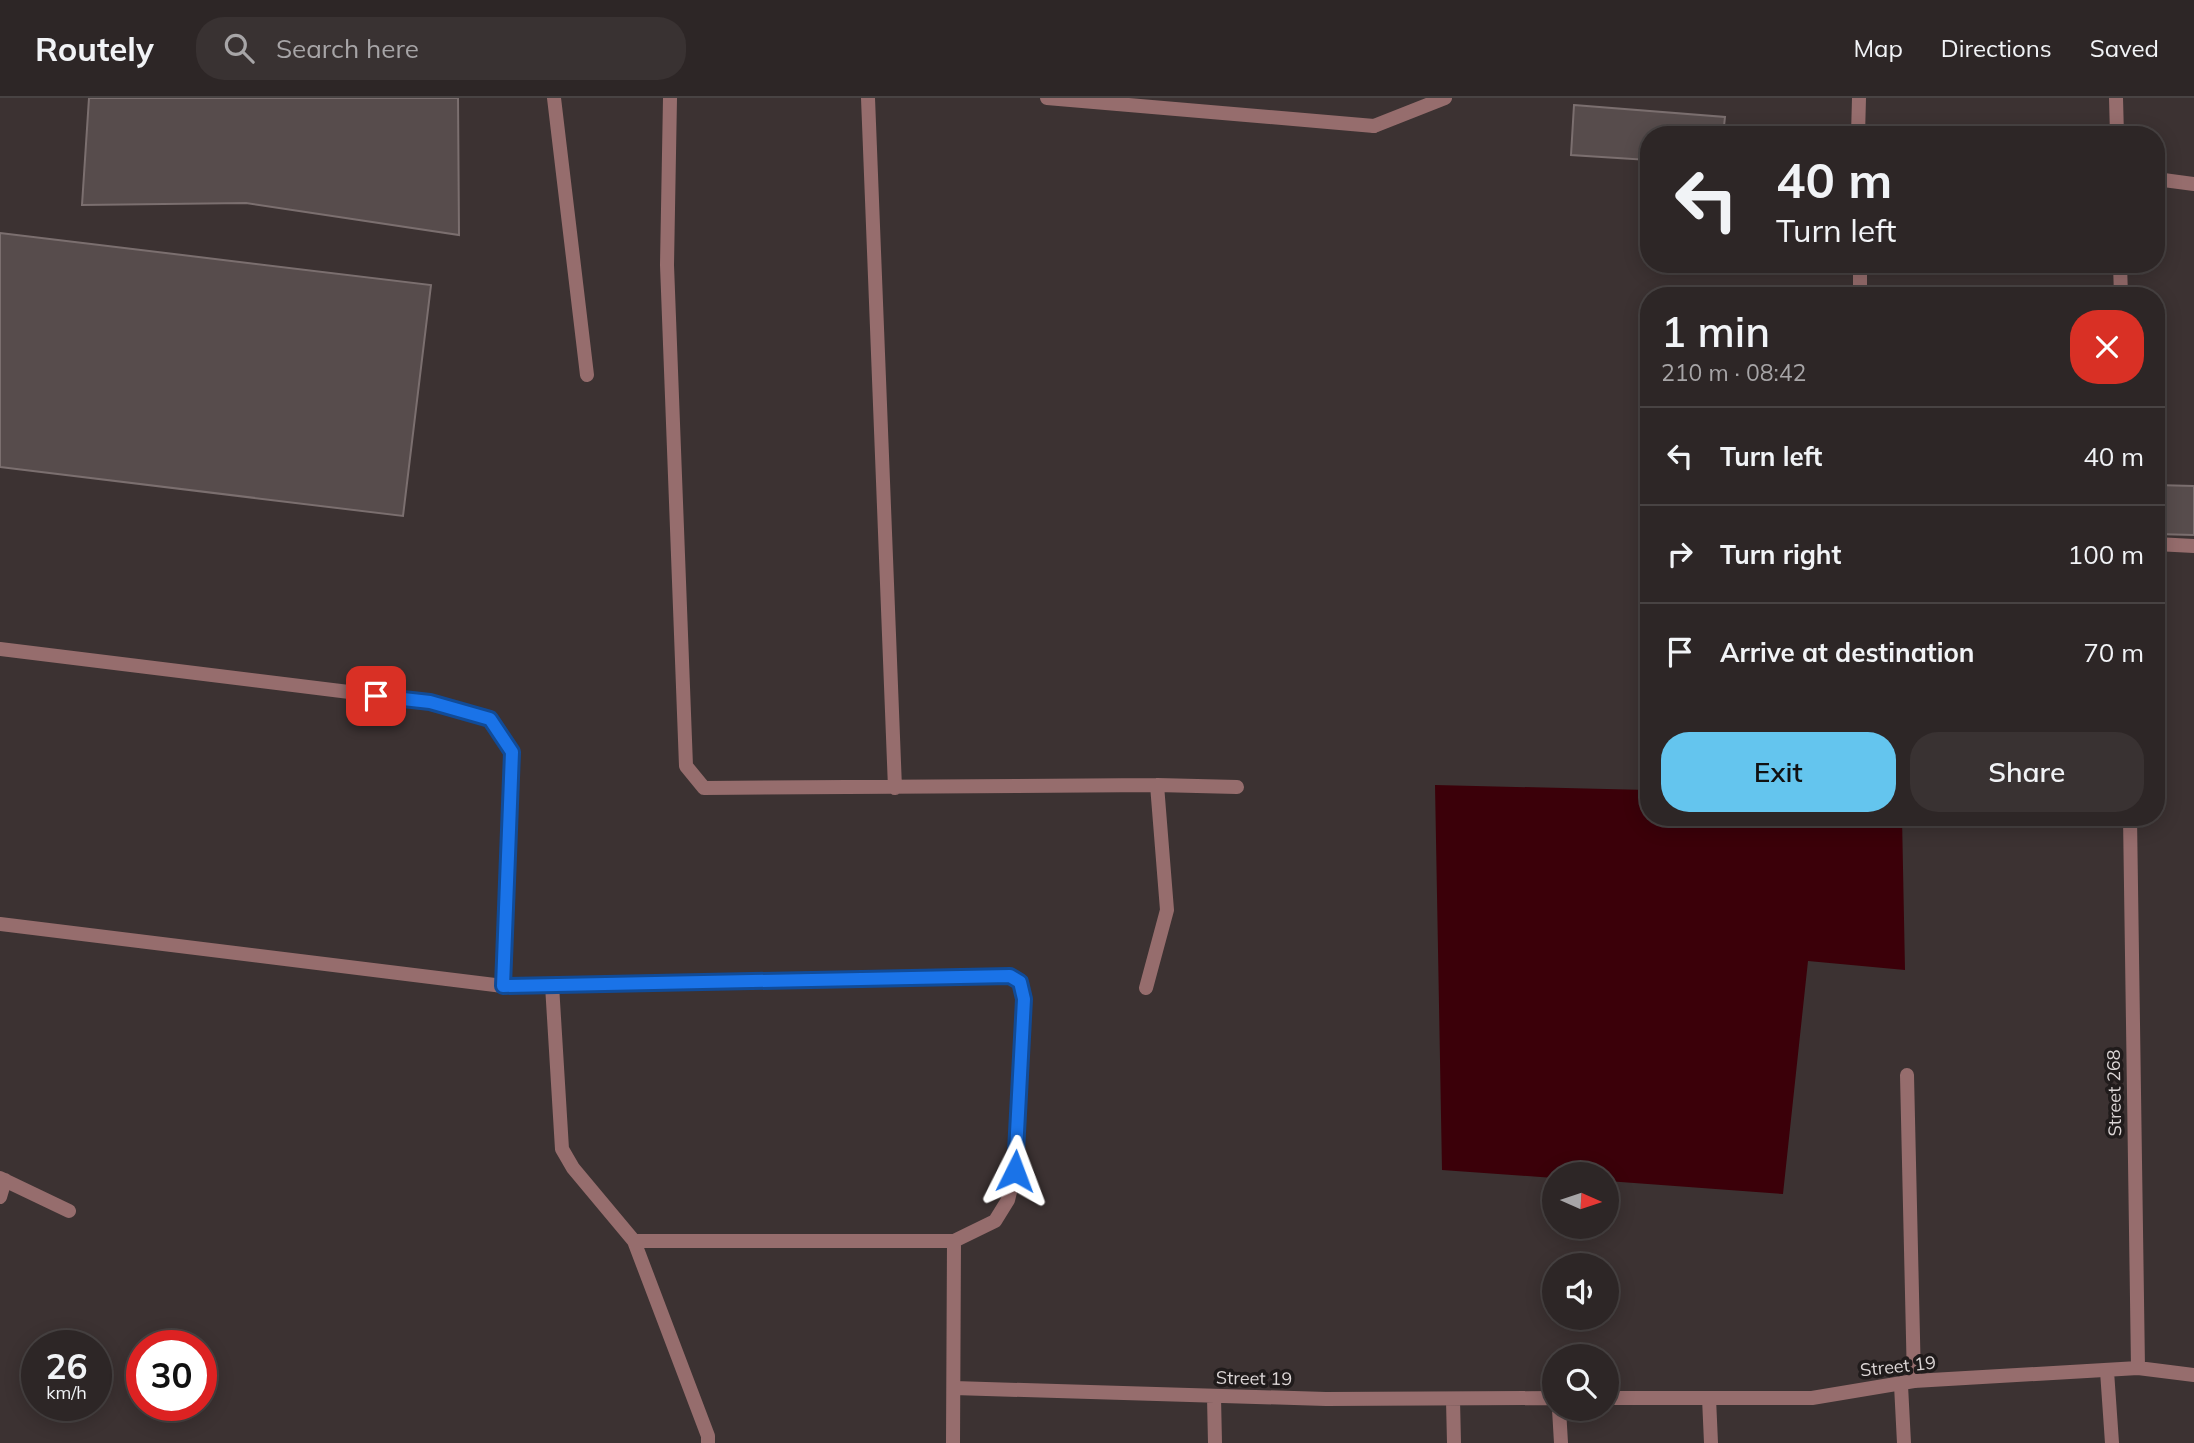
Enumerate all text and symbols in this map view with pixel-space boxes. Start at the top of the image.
search box [196,17,686,80]
text: Routely [35,28,154,69]
icon: search [220,29,258,67]
text: Search here [276,32,419,65]
text: Map [1853,33,1903,63]
text: Directions [1941,33,2052,63]
text: Saved [2090,33,2159,63]
text: 40 m [1776,149,1892,210]
icon: left [1661,154,1752,245]
text: Turn left [1776,210,1896,250]
text: 1 min [1661,305,1770,358]
button: close [2070,310,2144,384]
text: 210 m · 08:42 [1661,358,1806,387]
icon: left [1661,437,1699,475]
text: Turn left [1720,440,1822,473]
text: 40 m [2083,440,2144,473]
icon: right [1661,535,1699,573]
text: Turn right [1720,538,1841,571]
text: 100 m [2068,538,2144,571]
icon: arrive [1661,633,1699,671]
text: Arrive at destination [1720,636,1975,669]
text: 70 m [2083,636,2144,669]
pin [346,666,406,726]
icon: arrive [357,677,395,715]
button: Exit [1661,732,1896,812]
button: Share [1910,732,2144,812]
street label: Street 268 [2102,1049,2126,1137]
position arrow [978,1134,1052,1208]
north arrow [1542,1162,1619,1239]
map controls [1542,1162,1619,1421]
button: sound [1542,1253,1619,1330]
speed limit sign: 30 [126,1330,217,1421]
text: 26 [45,1344,88,1388]
button: search [1542,1344,1619,1421]
street label: Street 19 [1859,1351,1937,1381]
street label: Street 19 [1216,1366,1292,1390]
text: km/h [46,1381,87,1404]

